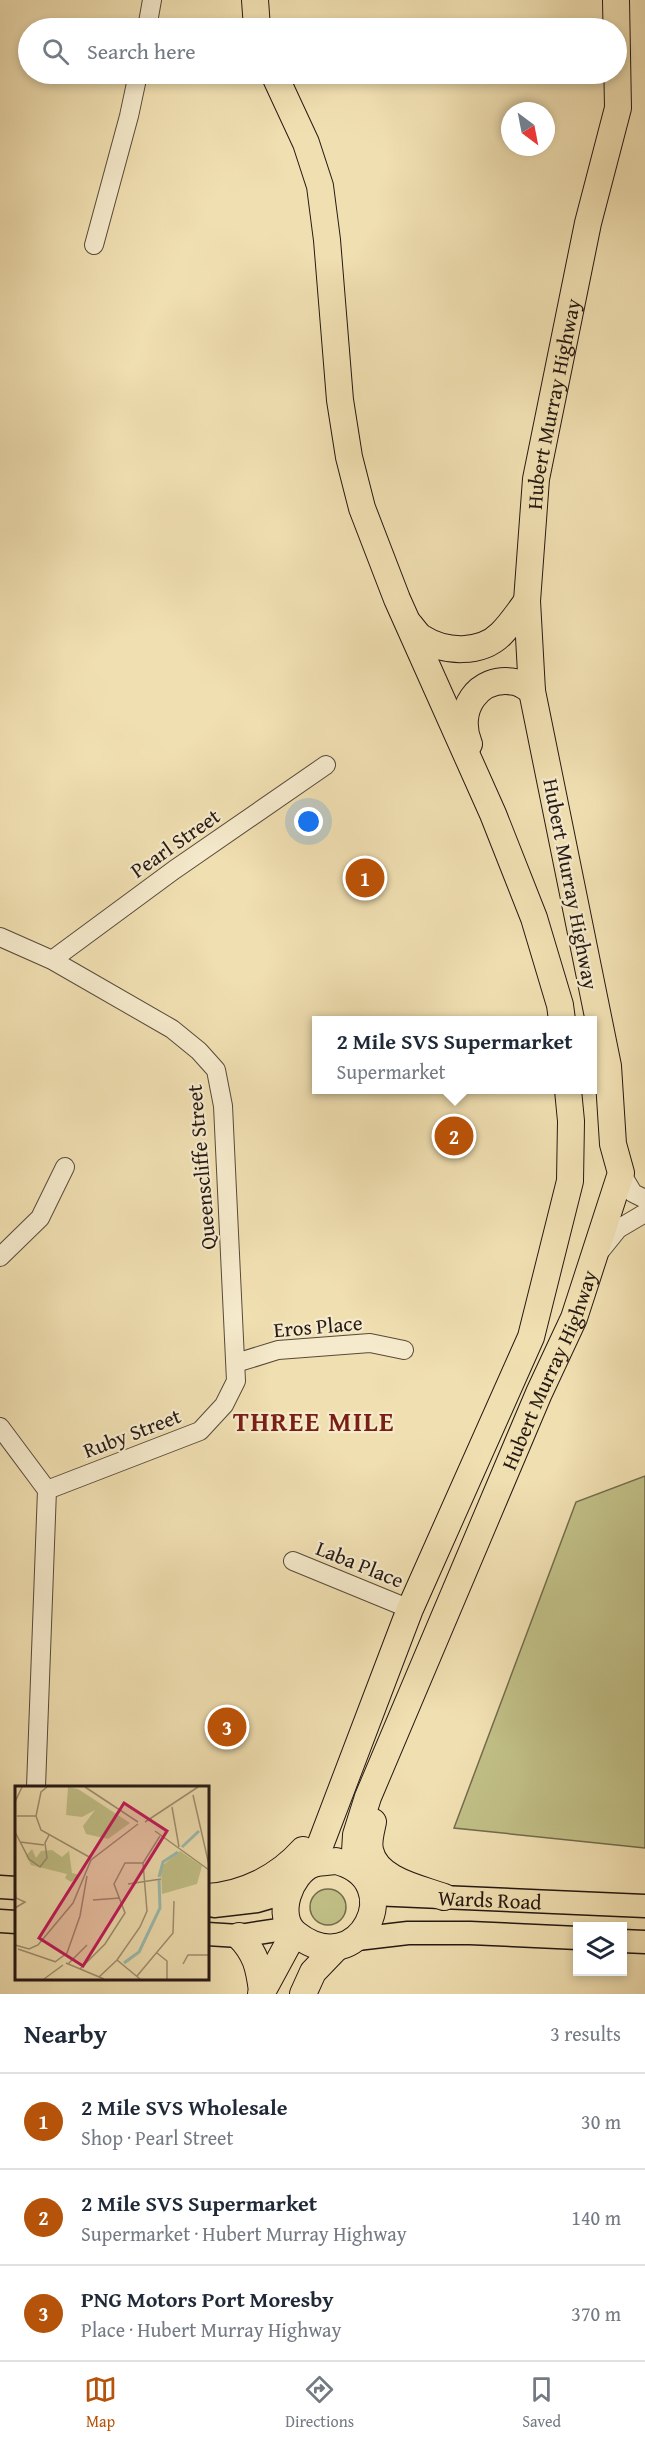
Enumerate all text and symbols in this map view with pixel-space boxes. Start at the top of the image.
search box [18,18,627,84]
icon: search [39,35,72,68]
text: Search here [87,35,196,67]
north arrow [501,102,555,156]
street label: Hubert Murray Highway [518,295,588,510]
street label: Hubert Murray Highway [535,776,607,993]
street label: Pearl Street [124,800,227,885]
your location [294,807,323,836]
pin: 1 [346,856,385,900]
popup [312,1016,597,1094]
text: 2 Mile SVS Supermarket [336,1025,573,1057]
text: Supermarket [336,1057,446,1086]
street label: Queenscliffe Street [178,1082,224,1251]
pin: 2 [434,1114,474,1158]
street label: Hubert Murray Highway [493,1265,604,1474]
street label: Eros Place [272,1307,364,1345]
street label: Ruby Street [79,1400,186,1466]
district label: THREE MILE [233,1401,395,1441]
street label: Laba Place [312,1532,409,1596]
pin: 3 [208,1704,246,1750]
inset map [15,1786,208,1979]
street label: Wards Road [437,1881,543,1917]
map controls [573,1922,627,1976]
button: layers [573,1922,627,1976]
text: Nearby [24,2014,107,2053]
text: 3 results [550,2019,621,2048]
text: 2 Mile SVS Wholesale [81,2091,288,2123]
text: 1 [38,2107,49,2136]
text: 30 m [581,2107,621,2136]
text: Shop · Pearl Street [81,2123,234,2152]
text: 2 Mile SVS Supermarket [81,2187,317,2219]
text: 2 [38,2203,49,2232]
text: 140 m [571,2203,621,2232]
text: Supermarket · Hubert Murray Highway [81,2219,407,2248]
text: PNG Motors Port Moresby [81,2283,334,2315]
text: 3 [38,2299,49,2328]
text: 370 m [571,2299,621,2328]
text: Place · Hubert Murray Highway [81,2315,341,2344]
tab: Map [84,2373,117,2433]
tab: Directions [285,2373,354,2433]
tab: Saved [522,2373,561,2433]

